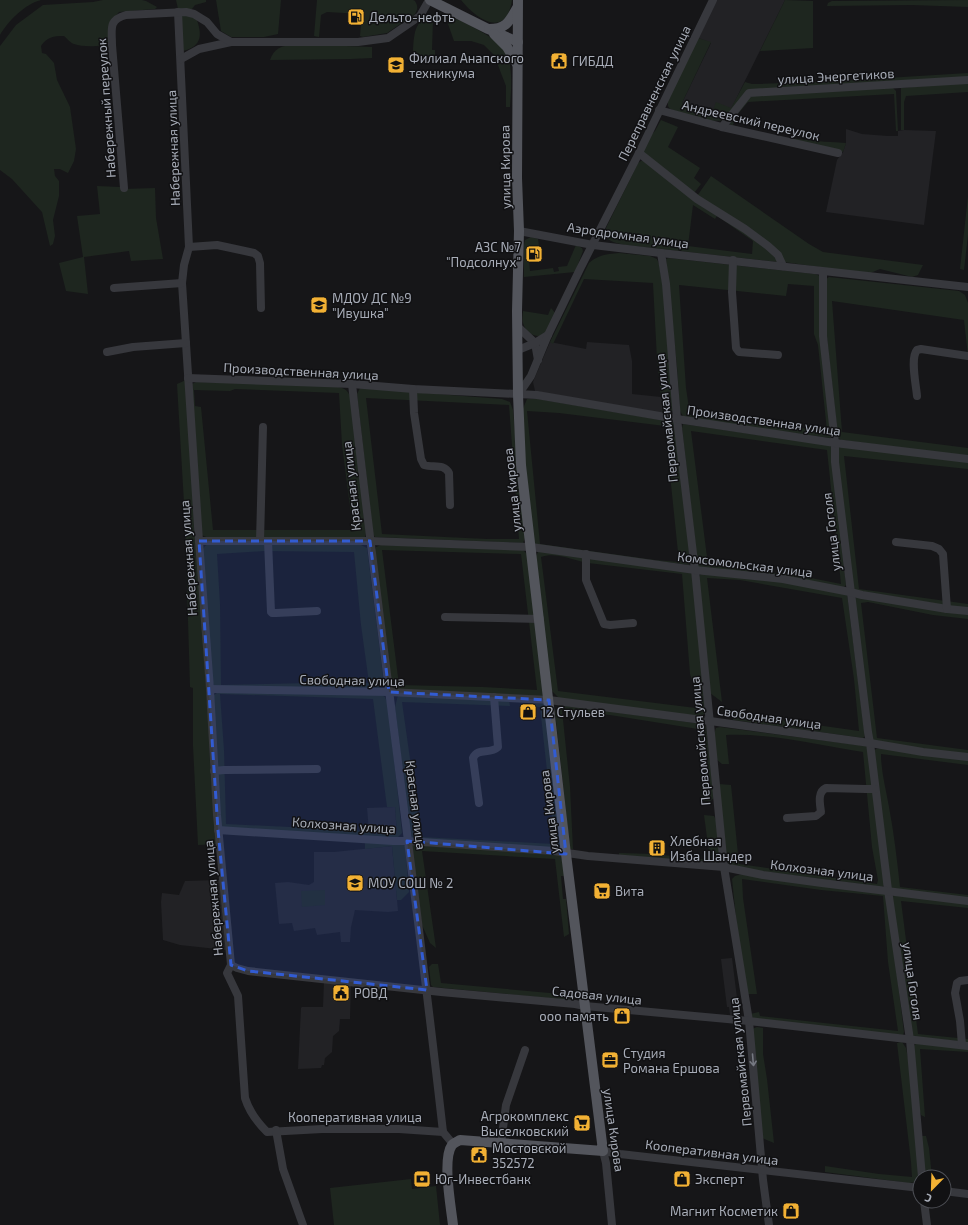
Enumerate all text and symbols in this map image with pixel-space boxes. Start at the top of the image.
fuel station icon: Дельто-нефть [346,7,366,27]
place label: Дельто-нефть [369,9,455,25]
street label: Переправненская улица [614,23,694,163]
street label: Набережный переулок [93,38,119,178]
place label: Филиал Анапского техникума [409,50,524,81]
public building icon: ГИБДД [549,51,569,71]
place label: ГИБДД [572,53,614,69]
school or university icon: Филиал Анапского техникума [386,55,406,75]
street label: улица Энергетиков [777,65,895,87]
street label: Набережная улица [163,90,183,206]
street label: Андреевский переулок [681,96,821,144]
street label: улица Кирова [496,125,514,209]
street label: Аэродромная улица [566,219,690,251]
place label: АЗС №7 "Подсолнух" [446,239,521,270]
fuel station icon: АЗС №7 "Подсолнух" [524,244,544,264]
place label: МДОУ ДС №9 "Ивушка" [332,290,412,321]
school or university icon: МДОУ ДС №9 "Ивушка" [309,295,329,315]
street label: Первомайская улица [651,353,681,483]
street label: Производственная улица [223,359,379,383]
street label: Производственная улица [686,401,842,439]
street label: Красная улица [338,440,364,532]
street label: улица Кирова [500,447,524,533]
street label: улица Гоголя [818,492,844,572]
street label: Набережная улица [176,500,200,616]
street label: Комсомольская улица [676,548,814,580]
street label: Свободная улица [299,671,405,689]
street label: Первомайская улица [686,676,714,806]
shop icon: 12 Стульев [518,702,538,722]
street label: Свободная улица [716,702,822,732]
place label: 12 Стульев [541,704,605,720]
street label: Красная улица [403,759,429,851]
street label: улица Кирова [536,769,562,855]
street label: Колхозная улица [292,813,396,837]
place label: Хлебная Изба Шандер [670,833,752,864]
building icon: Хлебная Изба Шандер [647,838,667,858]
street label: Набережная улица [200,839,226,957]
street label: Колхозная улица [769,856,875,884]
school or university icon: МОУ СОШ № 2 [345,873,365,893]
place label: МОУ СОШ № 2 [368,875,453,891]
supermarket icon: Вита [592,881,612,901]
place label: Вита [615,883,644,899]
street label: улица Гоголя [900,941,926,1021]
street label: Садовая улица [551,982,643,1008]
public building icon: РОВД [331,983,351,1003]
place label: РОВД [354,985,387,1001]
street label: Первомайская улица [725,997,755,1127]
shop icon: ооо память [612,1006,632,1026]
place label: ооо память [539,1008,609,1024]
place label: Студия Романа Ершова [623,1045,720,1076]
office icon: Студия Романа Ершова [600,1050,620,1070]
one-way arrow [749,1053,756,1066]
street label: улица Кирова [600,1087,628,1173]
place label: Агрокомплекс Выселковский [481,1108,569,1139]
street label: Кооперативная улица [288,1109,422,1125]
supermarket icon: Агрокомплекс Выселковский [572,1113,592,1133]
street label: Кооперативная улица [645,1136,779,1168]
place label: Мостовской 352572 [492,1140,566,1171]
public building icon: Мостовской 352572 [469,1145,489,1165]
bank icon: Юг-Инвестбанк [412,1169,432,1189]
shop icon: Эксперт [672,1169,692,1189]
north arrow [912,1169,952,1209]
place label: Юг-Инвестбанк [435,1171,531,1187]
place label: Эксперт [695,1171,745,1187]
text: С [922,1191,933,1206]
shop icon: Магнит Косметик [781,1201,801,1221]
place label: Магнит Косметик [670,1203,778,1219]

